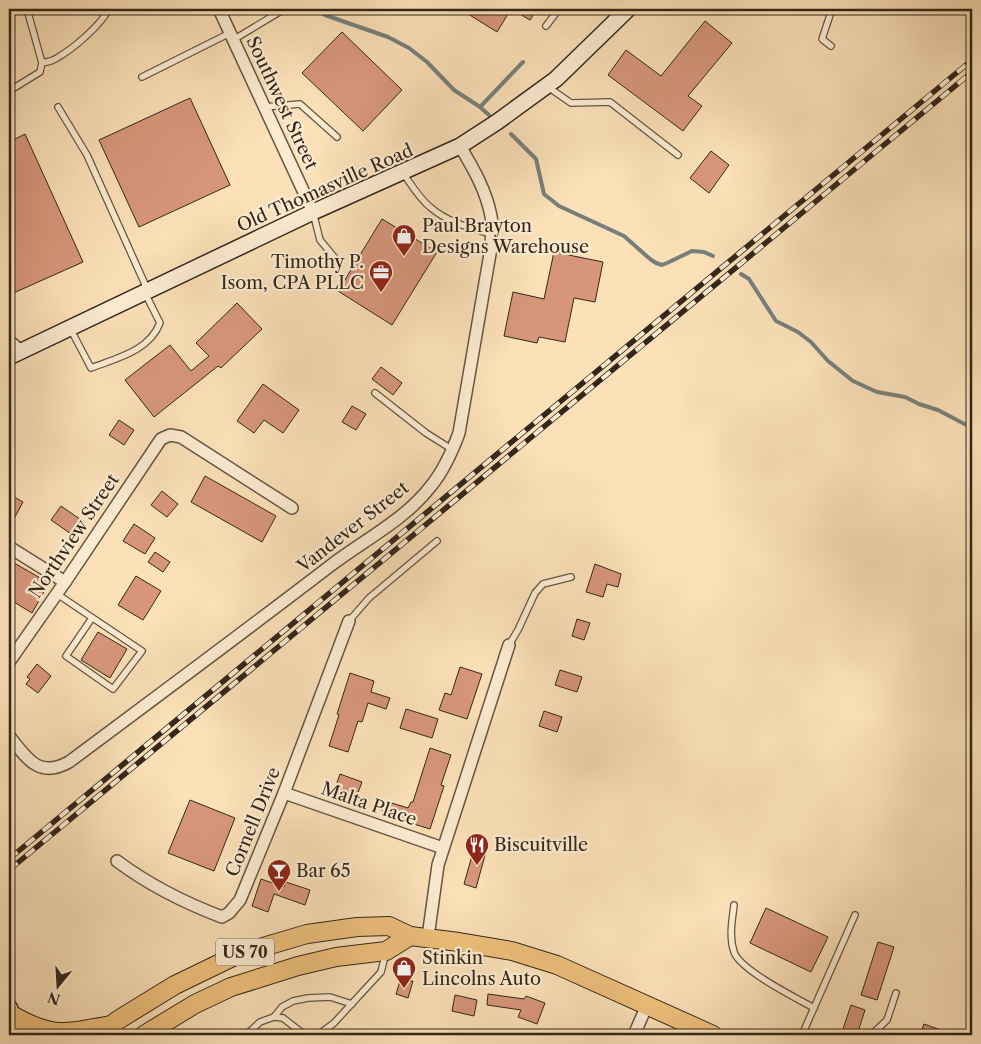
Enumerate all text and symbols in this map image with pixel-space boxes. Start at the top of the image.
street label: Southwest Street [241,33,323,174]
street label: Old Thomasville Road [234,139,417,237]
place label: Paul Brayton Designs Warehouse [422,215,589,258]
shop icon: Paul Brayton Designs Warehouse [391,223,417,257]
place label: Timothy P. Isom, CPA PLLC [221,251,364,294]
office icon: Timothy P. Isom, CPA PLLC [368,259,394,293]
street label: Northview Street [24,469,124,602]
street label: Vandever Street [292,476,414,578]
street label: Cornell Drive [221,764,285,880]
street label: Malta Place [318,777,420,831]
restaurant icon: Biscuitville [464,832,490,866]
place label: Biscuitville [494,834,588,856]
bar icon: Bar 65 [266,858,292,892]
place label: Bar 65 [296,860,350,882]
road number: US 70 [216,939,274,966]
place label: Stinkin Lincolns Auto [422,947,541,990]
shop icon: Stinkin Lincolns Auto [391,955,417,989]
north arrow [32,962,82,1012]
text: N [45,988,63,1009]

